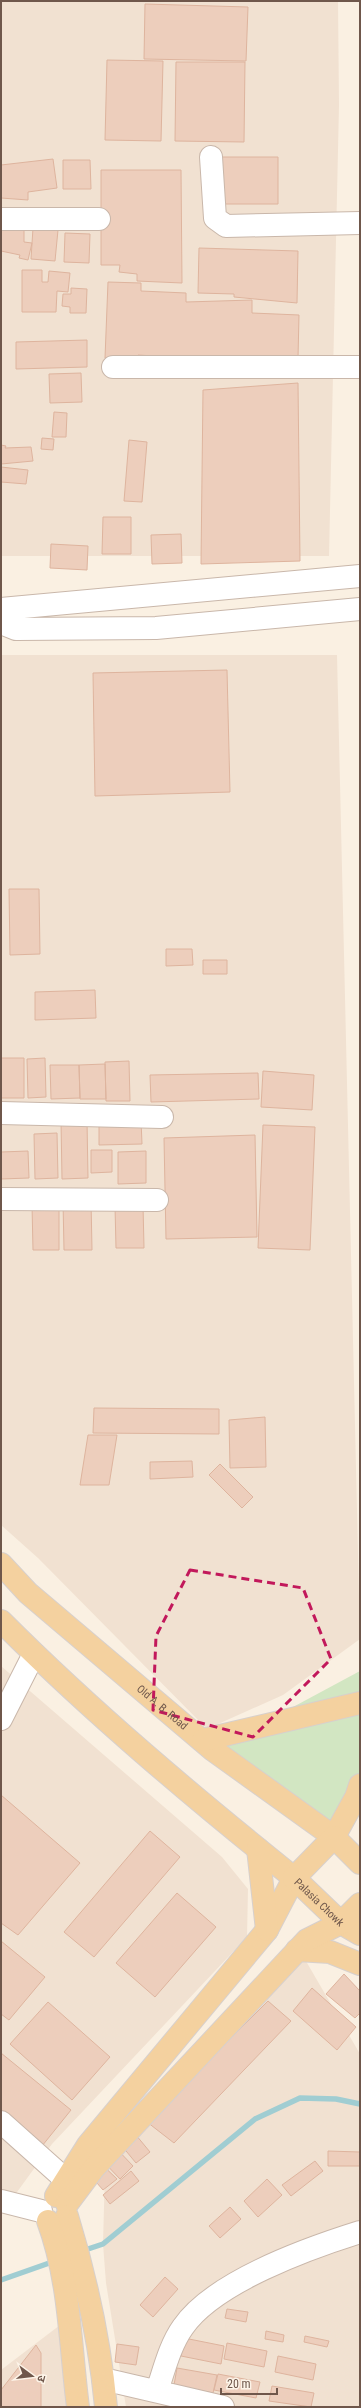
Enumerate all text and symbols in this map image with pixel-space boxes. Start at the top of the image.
street label: Old A. B. Road [134,1682,191,1732]
street label: Palasia Chowk [292,1875,347,1929]
north arrow [12,2356,52,2396]
scale bar [221,2370,277,2396]
text: उ [34,2374,48,2384]
text: 20 m [227,2377,251,2391]

